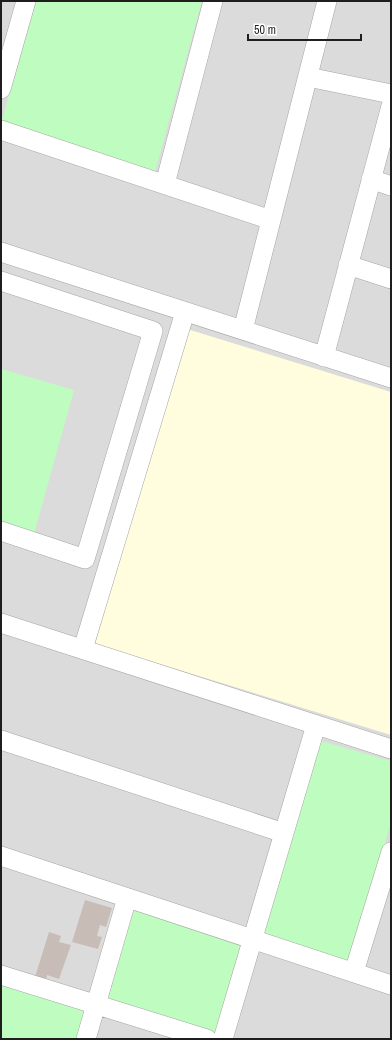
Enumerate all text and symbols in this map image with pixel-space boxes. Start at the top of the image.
scale bar [248,16,361,42]
text: 50 m [254,22,276,38]

